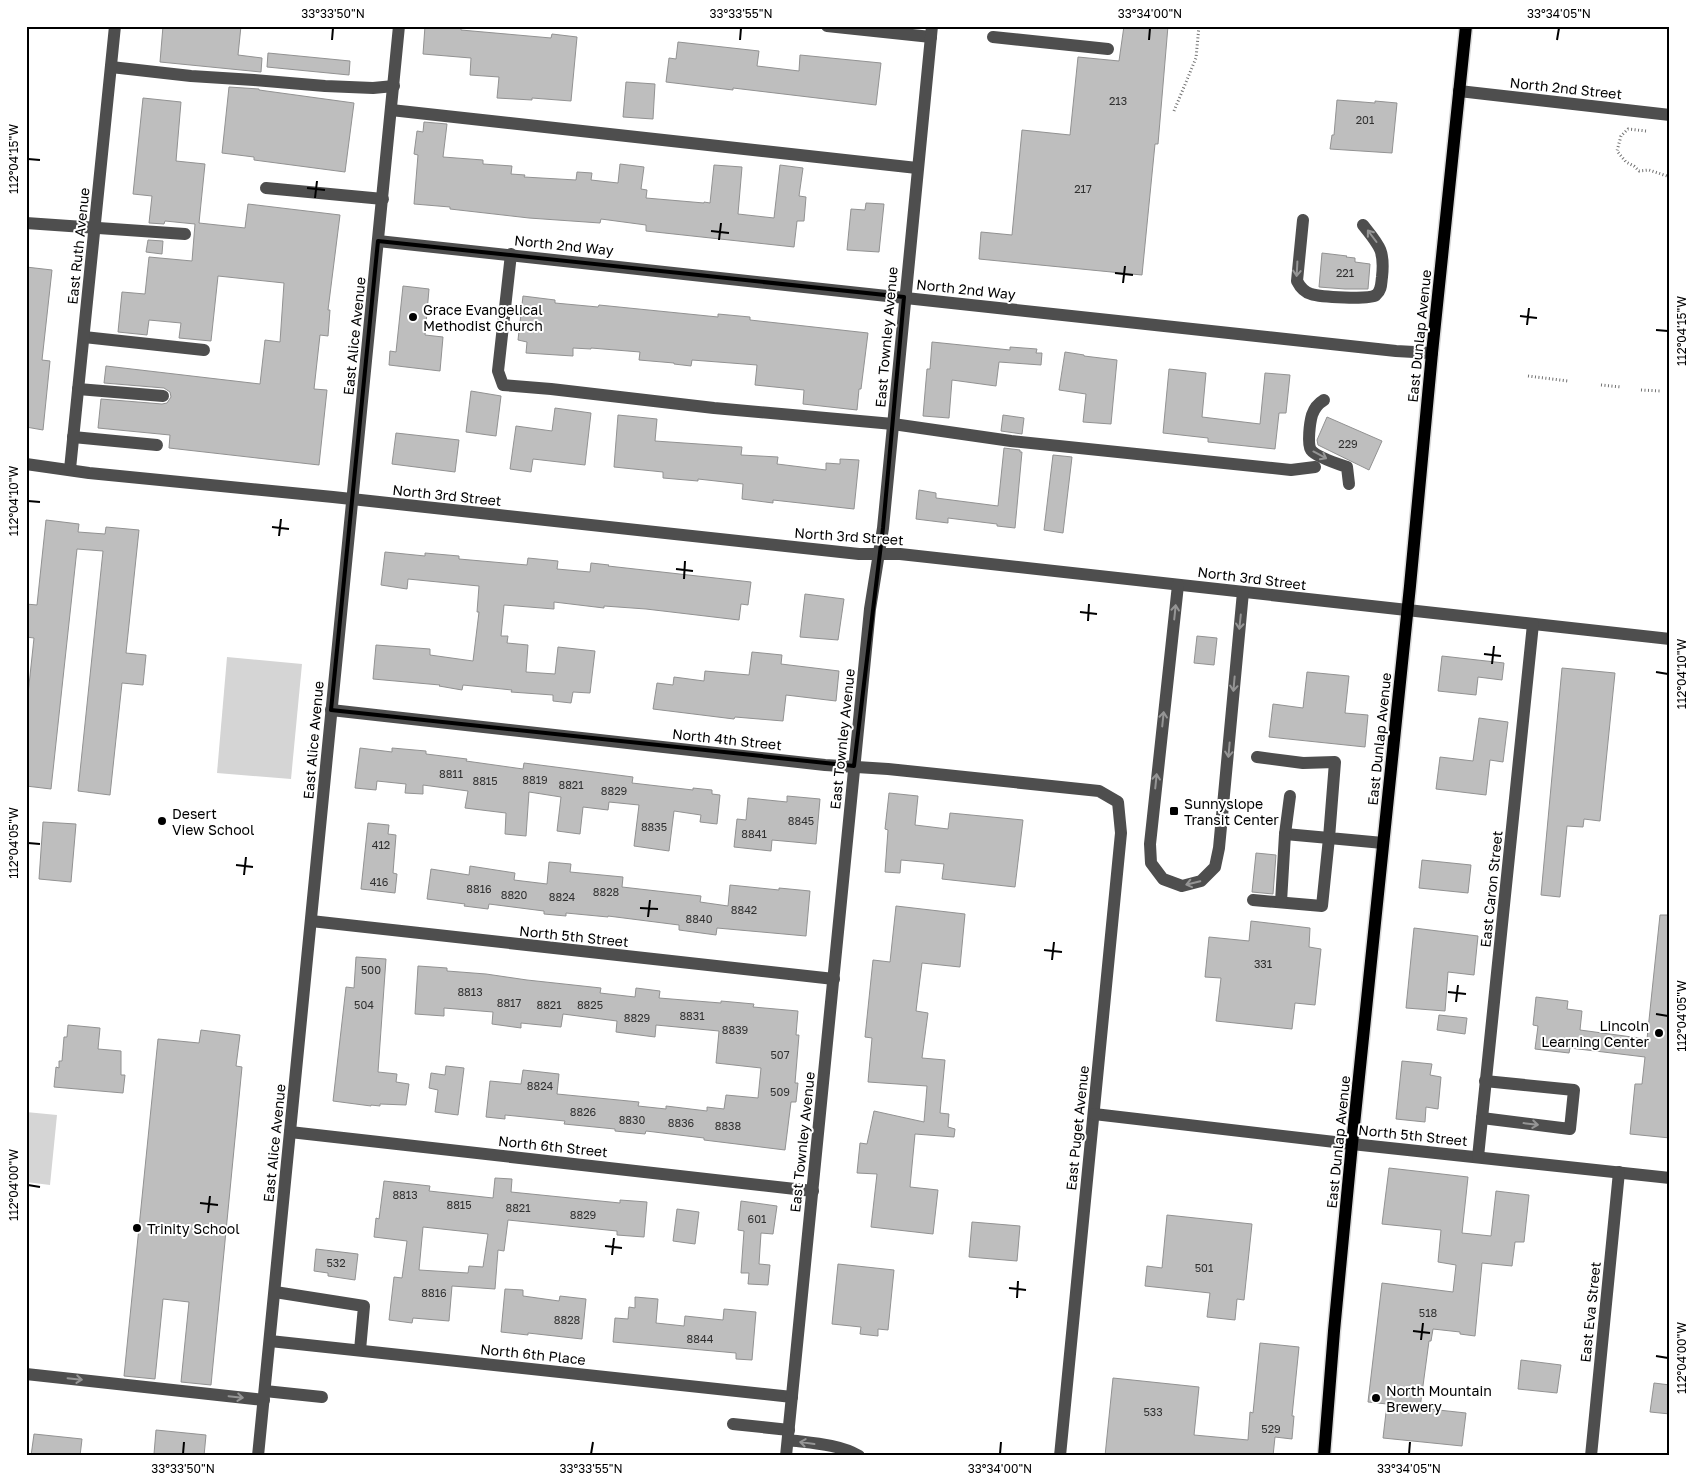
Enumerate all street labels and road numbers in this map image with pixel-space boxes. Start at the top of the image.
street label: North 2nd Street [1509,74,1623,102]
street label: East Ruth Avenue [63,187,93,305]
street label: North 2nd Way [514,231,615,259]
street label: East Townley Avenue [871,266,901,408]
street label: East Dunlap Avenue [1404,269,1434,403]
street label: North 2nd Way [916,275,1017,303]
street label: East Alice Avenue [339,276,369,396]
street label: North 3rd Street [392,481,502,509]
street label: North 3rd Street [794,524,904,548]
street label: North 3rd Street [1197,563,1307,593]
street label: East Townley Avenue [826,668,858,810]
street label: East Dunlap Avenue [1364,672,1394,806]
street label: East Alice Avenue [299,680,327,800]
street label: North 4th Street [671,725,783,753]
street label: East Caron Street [1476,830,1506,948]
street label: North 5th Street [519,922,629,950]
street label: East Puget Avenue [1062,1065,1092,1191]
street label: East Townley Avenue [786,1071,818,1213]
street label: East Dunlap Avenue [1323,1075,1353,1209]
street label: East Alice Avenue [259,1083,289,1203]
street label: North 5th Street [1358,1121,1468,1149]
street label: North 6th Street [497,1132,609,1160]
street label: East Eva Street [1576,1261,1604,1363]
street label: North 6th Place [479,1340,587,1368]

